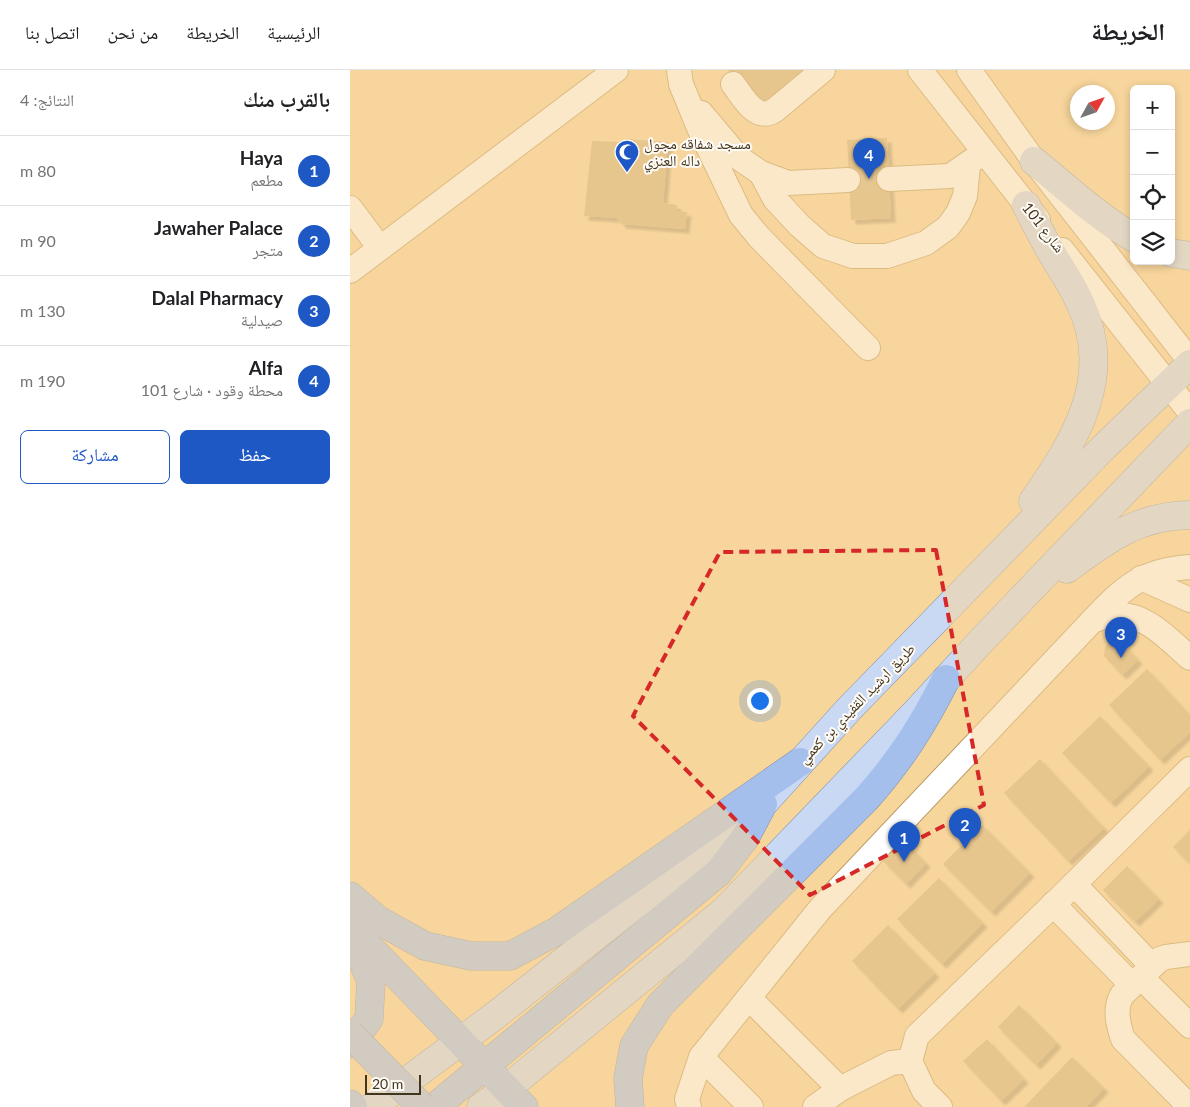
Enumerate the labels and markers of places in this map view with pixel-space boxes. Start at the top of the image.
place label: مسجد شفاقه مجول داله العنزي [644,134,751,173]
pin: 4 [853,138,885,179]
mosque icon: مسجد شفاقه مجول داله العنزي [614,139,640,173]
pin: 3 [1105,617,1137,658]
pin: 2 [949,808,981,849]
pin: 1 [888,821,920,862]

